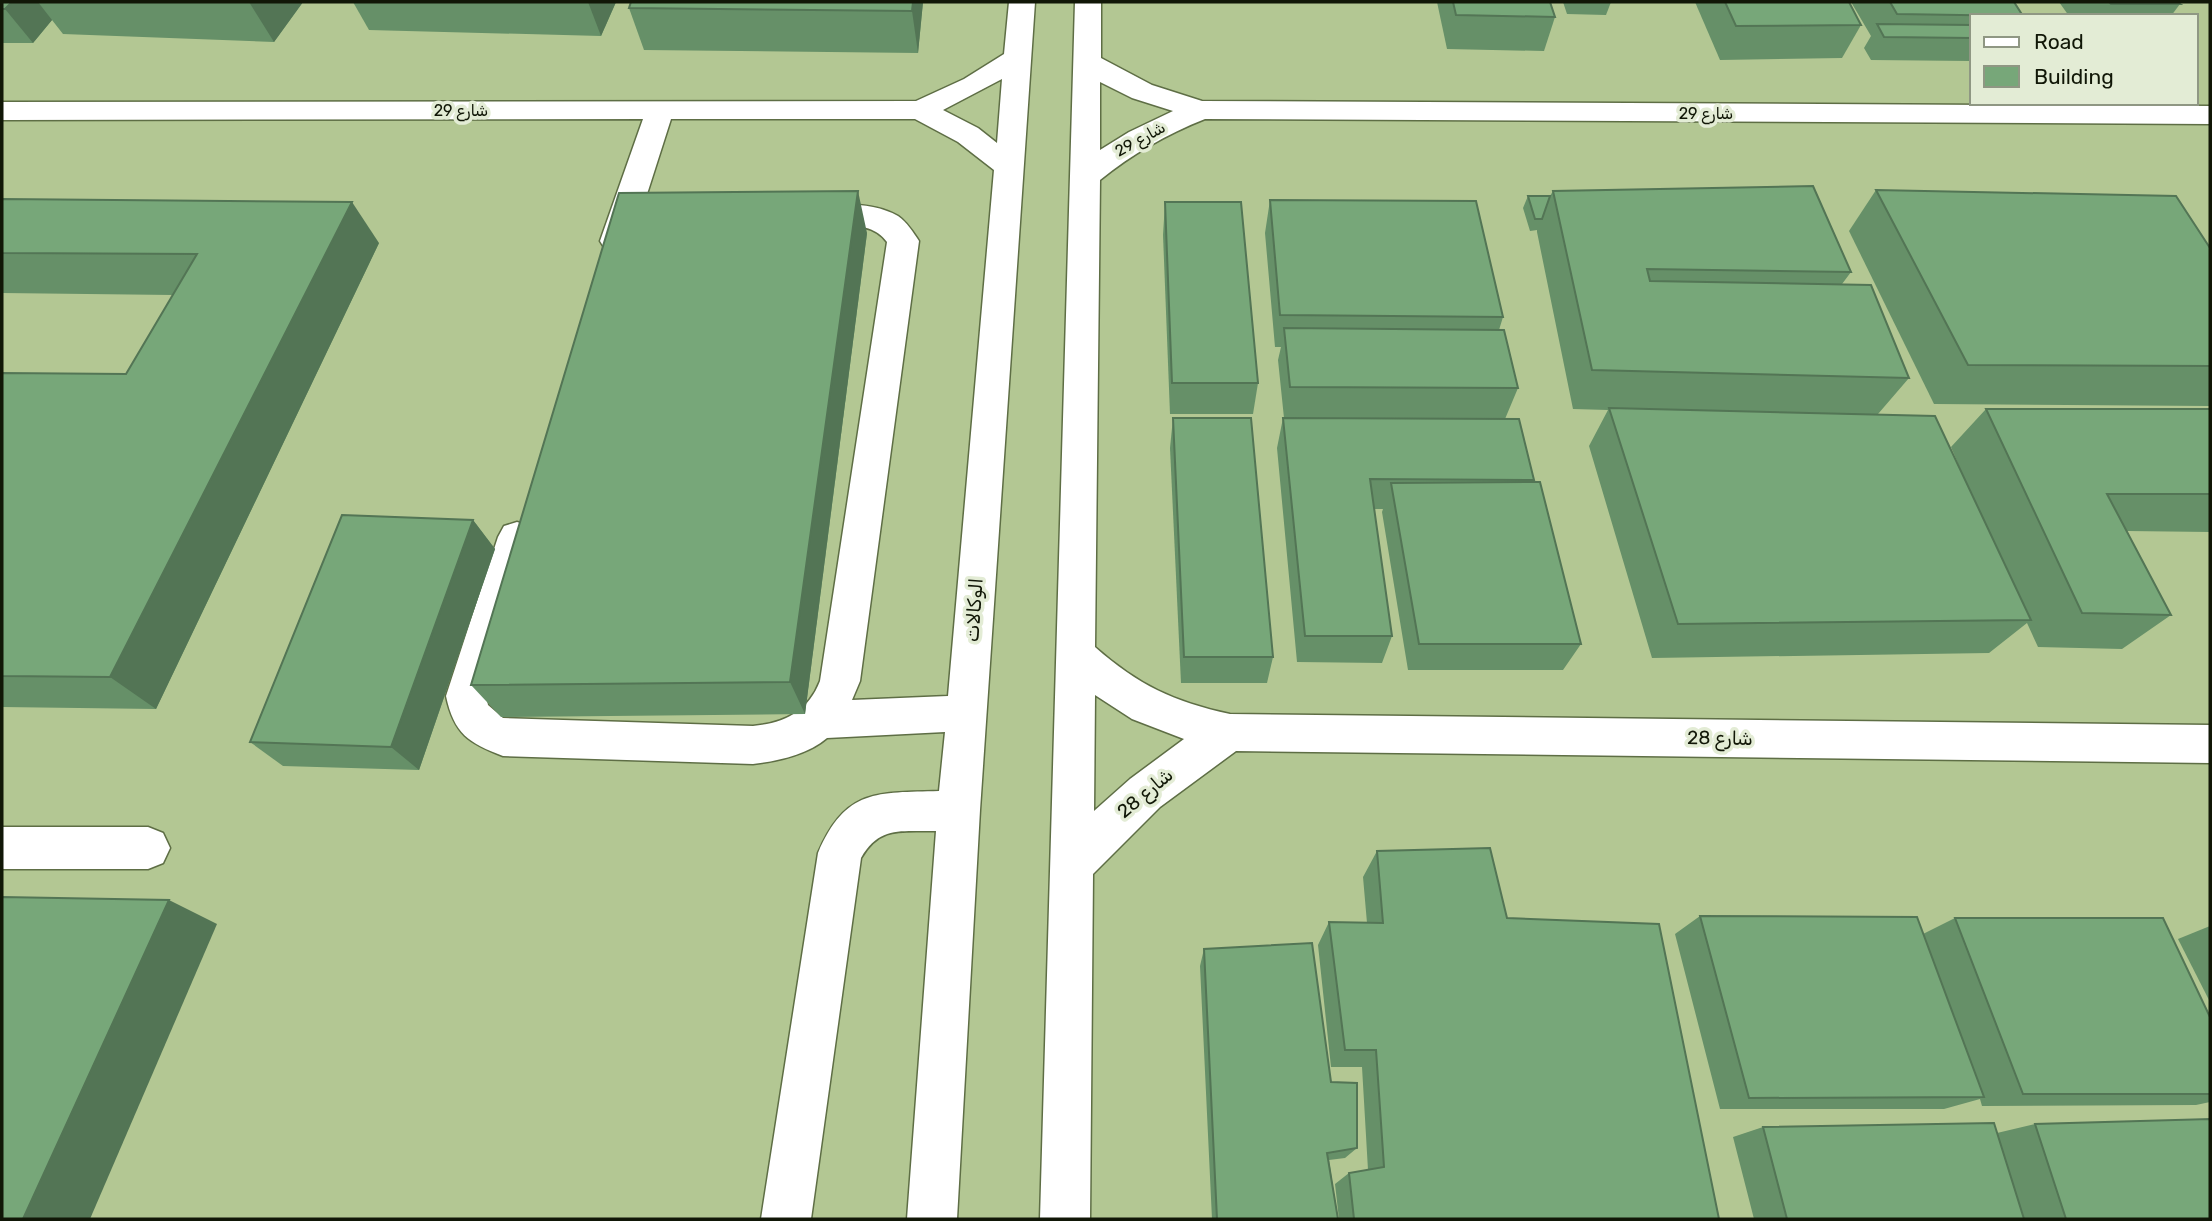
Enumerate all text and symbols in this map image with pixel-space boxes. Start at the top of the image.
legend [1970,14,2198,105]
text: Road [2034,29,2084,54]
text: Building [2034,64,2114,89]
street label: شارع 29 [434,101,488,122]
street label: شارع 29 [1679,104,1733,125]
street label: شارع 29 [1111,117,1169,162]
street label: الوكالات [960,577,988,643]
street label: شارع 28 [1687,726,1753,752]
street label: شارع 28 [1112,763,1179,824]

